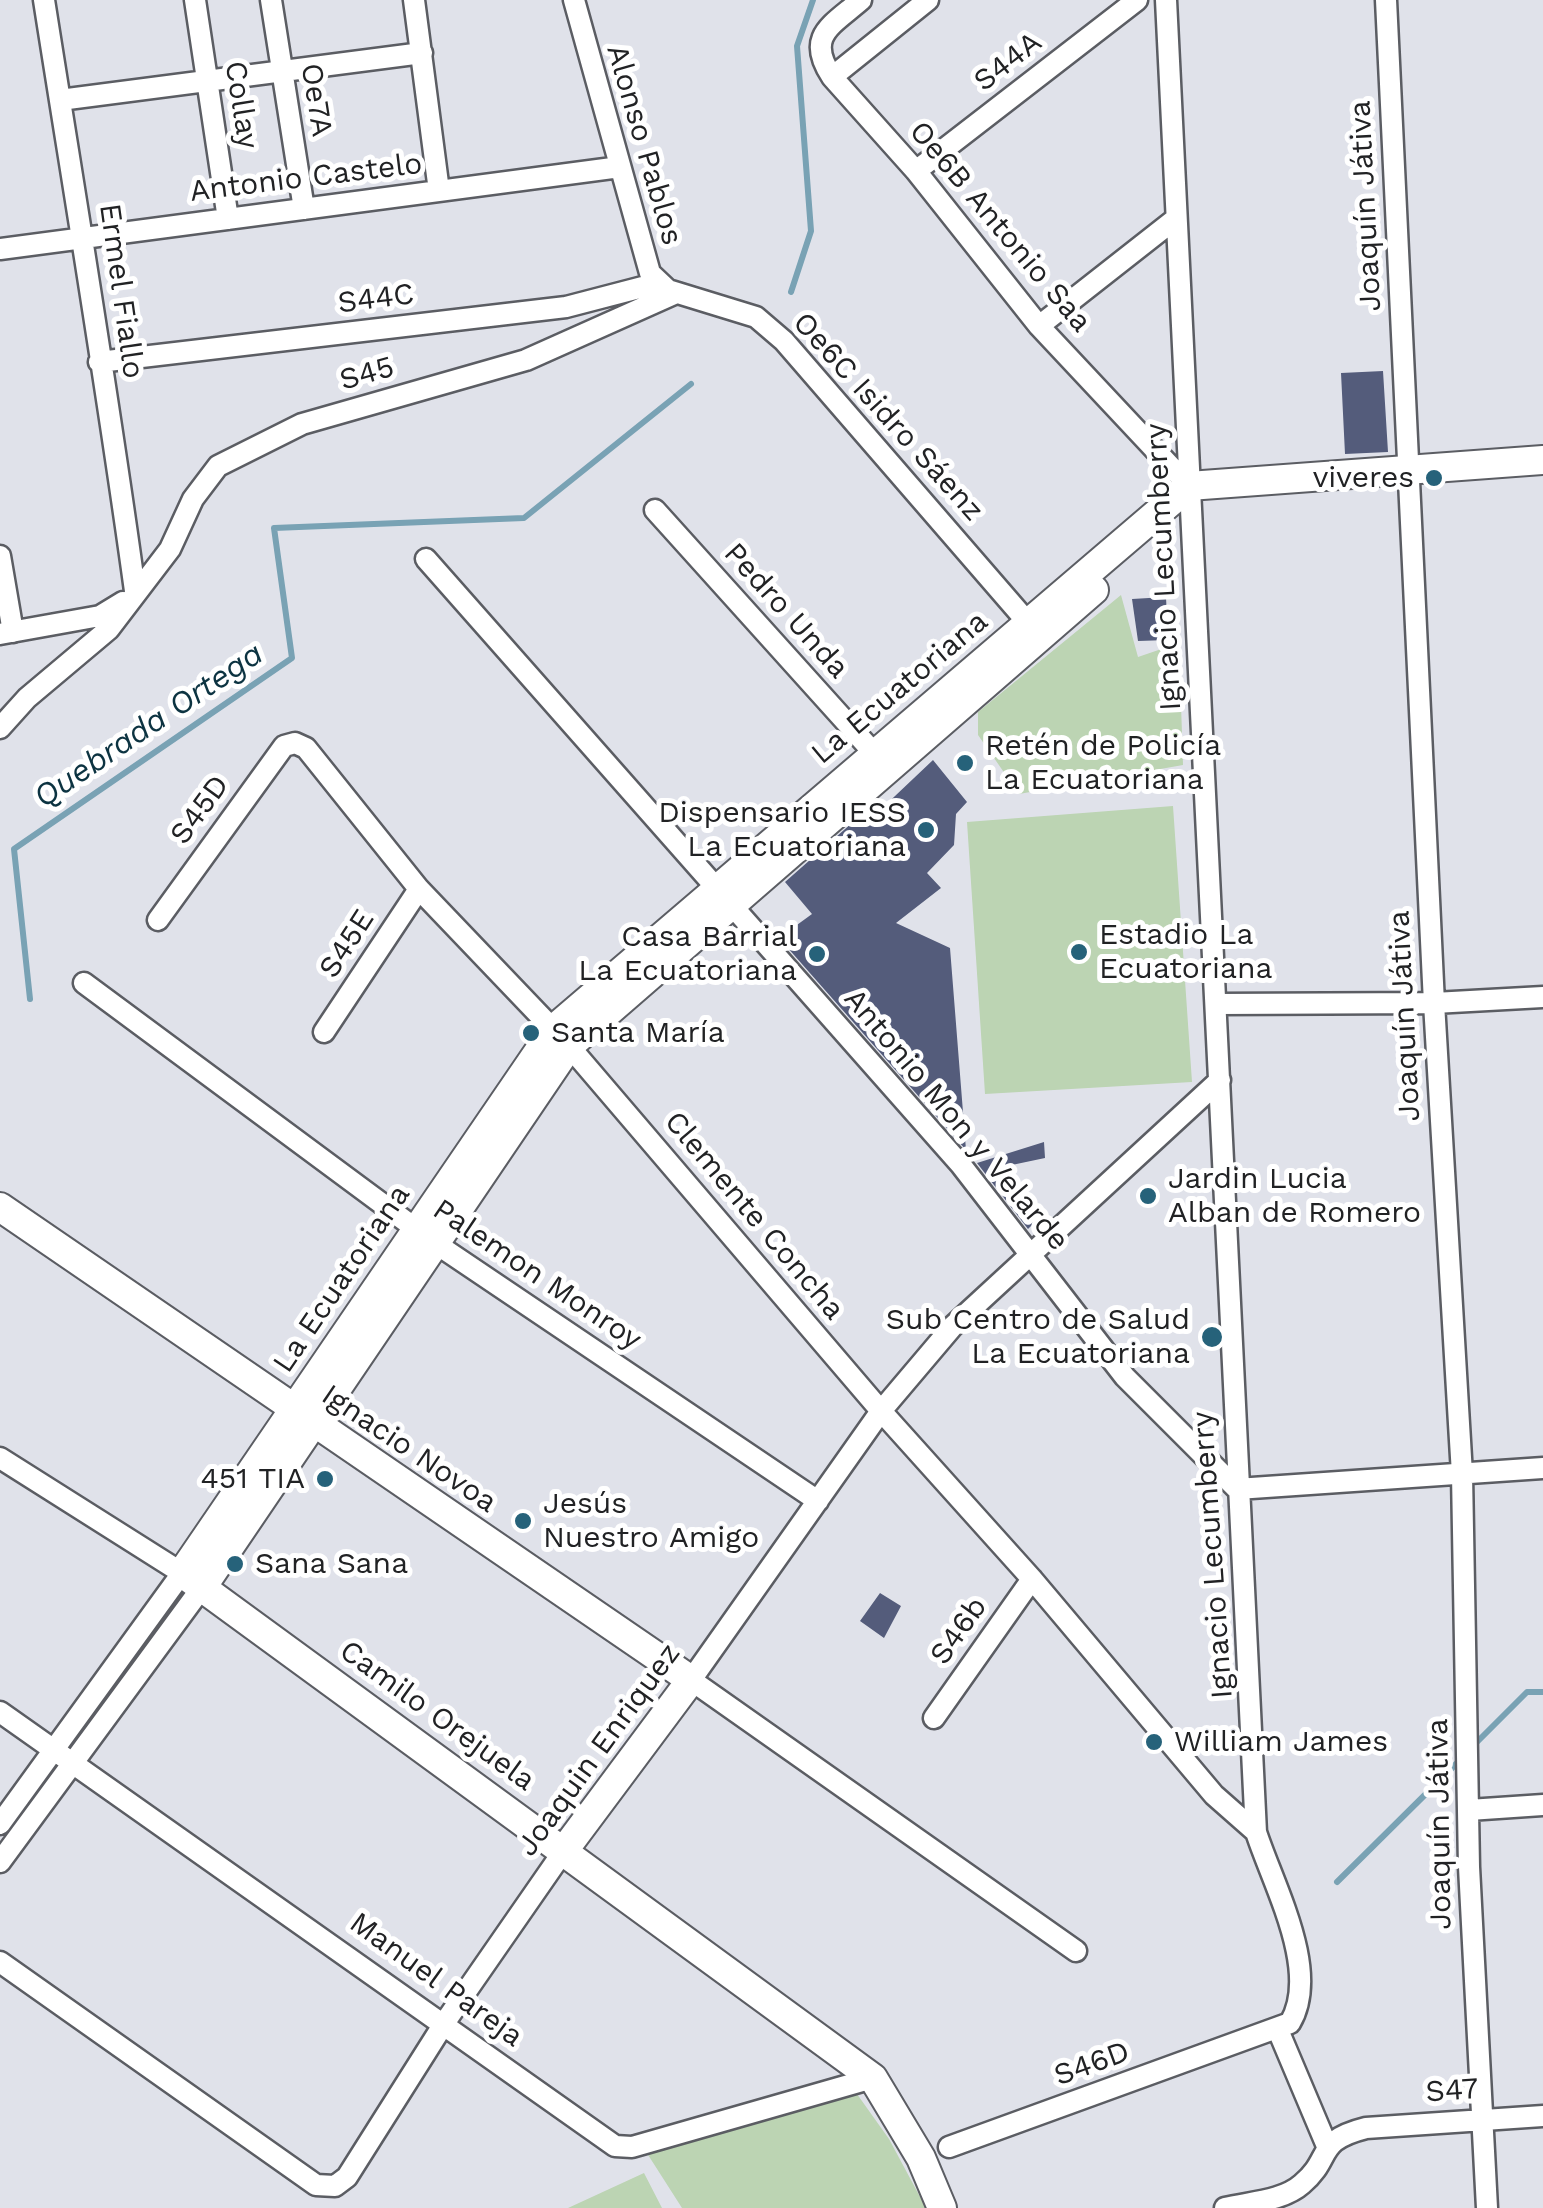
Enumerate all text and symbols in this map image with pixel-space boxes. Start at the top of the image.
street label: S44A [967,25,1049,99]
street label: Alonso Pablos [598,41,690,249]
street label: Collay [216,58,266,152]
street label: Oe7A [292,61,340,139]
street label: Joaquín Játiva [1342,100,1390,312]
street label: Oe6B Antonio Saa [901,114,1099,340]
street label: Antonio Castelo [188,146,424,210]
street label: Ermel Fiallo [91,201,151,381]
street label: S44C [336,276,416,322]
street label: Oe6C Isidro Sáenz [785,305,991,529]
street label: S45 [336,349,398,399]
street label: Ignacio Lecumberry [1138,422,1190,712]
place label: viveres [1313,460,1414,496]
marker: viveres [1423,467,1445,489]
street label: Pedro Unda [716,536,856,686]
street label: La Ecuatoriana [805,604,995,772]
water label: Quebrada Ortega [27,635,271,817]
place label: Retén de Policía La Ecuatoriana [985,728,1221,798]
marker: Retén de Policía La Ecuatoriana [954,752,976,774]
street label: S45D [163,768,237,852]
place label: Dispensario IESS La Ecuatoriana [658,795,906,866]
marker: Dispensario IESS La Ecuatoriana [915,819,937,841]
street label: S45E [312,903,382,985]
street label: Joaquín Játiva [1381,910,1429,1122]
place label: Estadio La Ecuatoriana [1099,917,1273,988]
place label: Casa Barrial La Ecuatoriana [578,919,797,990]
marker: Estadio La Ecuatoriana [1068,941,1090,963]
marker: Casa Barrial La Ecuatoriana [806,943,828,965]
street label: Antonio Mon y Velarde [836,982,1076,1258]
place label: Santa María [551,1015,725,1051]
marker: Santa María [520,1022,542,1044]
street label: Clemente Concha [656,1104,852,1328]
place label: Jardin Lucia Alban de Romero [1168,1161,1421,1232]
street label: La Ecuatoriana [266,1178,418,1380]
marker: Jardin Lucia Alban de Romero [1137,1185,1159,1207]
street label: Palemon Monroy [426,1192,648,1358]
place label: Sub Centro de Salud La Ecuatoriana [886,1302,1190,1372]
marker: Sub Centro de Salud La Ecuatoriana [1199,1324,1225,1350]
street label: Ignacio Novoa [315,1377,503,1521]
street label: Ignacio Lecumberry [1185,1410,1241,1700]
place label: 451 TIA [200,1461,305,1497]
marker: 451 TIA [314,1468,336,1490]
place label: Jesús Nuestro Amigo [543,1486,759,1556]
marker: Jesús Nuestro Amigo [512,1510,534,1532]
place label: Sana Sana [255,1546,408,1582]
marker: Sana Sana [224,1553,246,1575]
street label: S46b [923,1590,995,1672]
street label: Camilo Orejuela [332,1633,542,1799]
street label: Joaquin Enriquez [510,1637,688,1863]
street label: Joaquín Játiva [1420,1718,1460,1930]
place label: William James [1174,1724,1388,1760]
marker: William James [1143,1731,1165,1753]
street label: Manuel Pareja [342,1905,530,2055]
street label: S46D [1049,2034,1135,2094]
street label: S47 [1424,2071,1480,2111]

